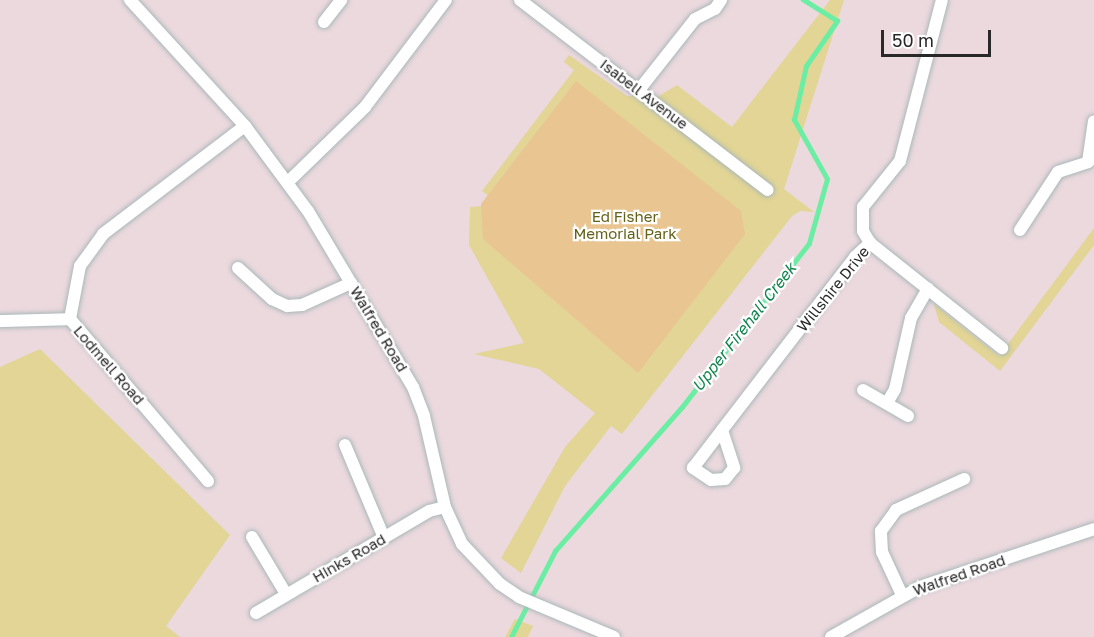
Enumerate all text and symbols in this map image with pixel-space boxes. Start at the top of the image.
scale bar [884,18,994,56]
text: 50 m [892,29,934,51]
street label: Isabell Avenue [597,55,691,133]
park label: Ed Fisher Memorial Park [573,207,677,242]
street label: Willshire Drive [793,243,873,335]
water label: Upper Firehall Creek [688,259,800,395]
street label: Walfred Road [346,283,412,375]
street label: Lodmell Road [70,322,148,408]
street label: Hinks Road [309,530,389,586]
street label: Walfred Road [911,551,1007,599]

